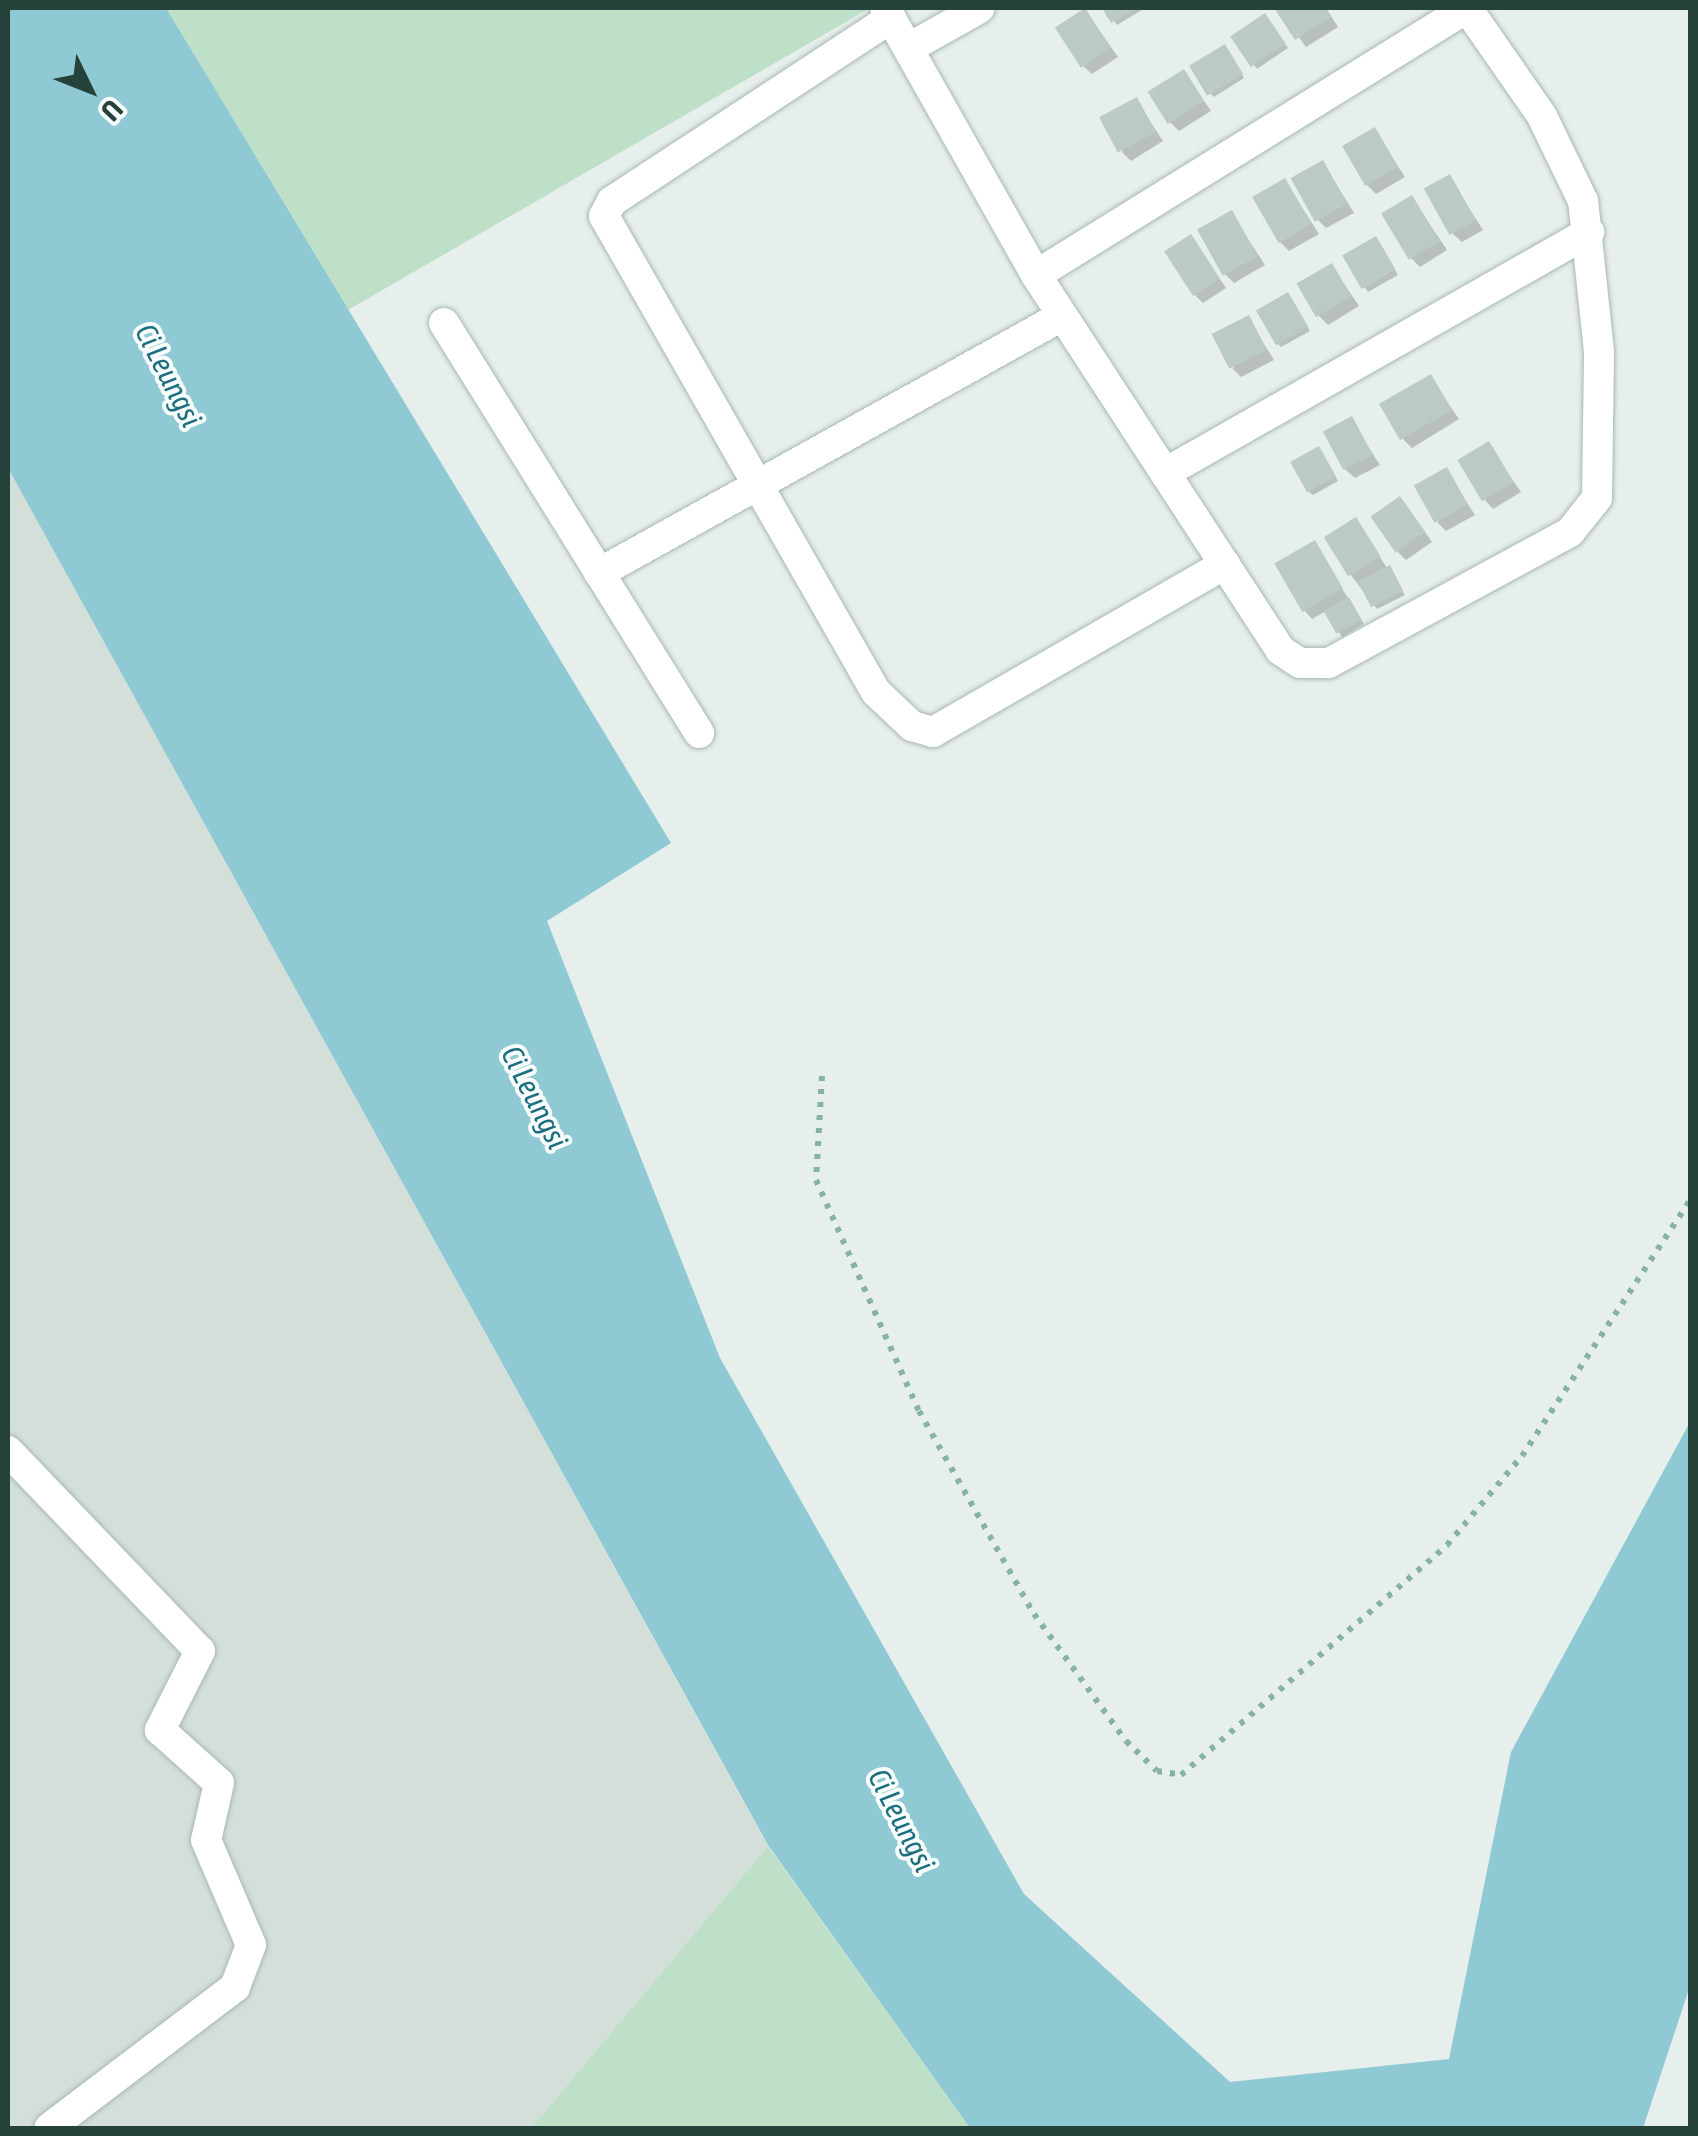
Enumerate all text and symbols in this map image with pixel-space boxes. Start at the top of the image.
north arrow [40,40,140,140]
text: U [95,94,129,127]
water label: Ci Leungsi [128,318,210,432]
water label: Ci Leungsi [494,1040,576,1154]
water label: Ci Leungsi [861,1763,943,1877]

